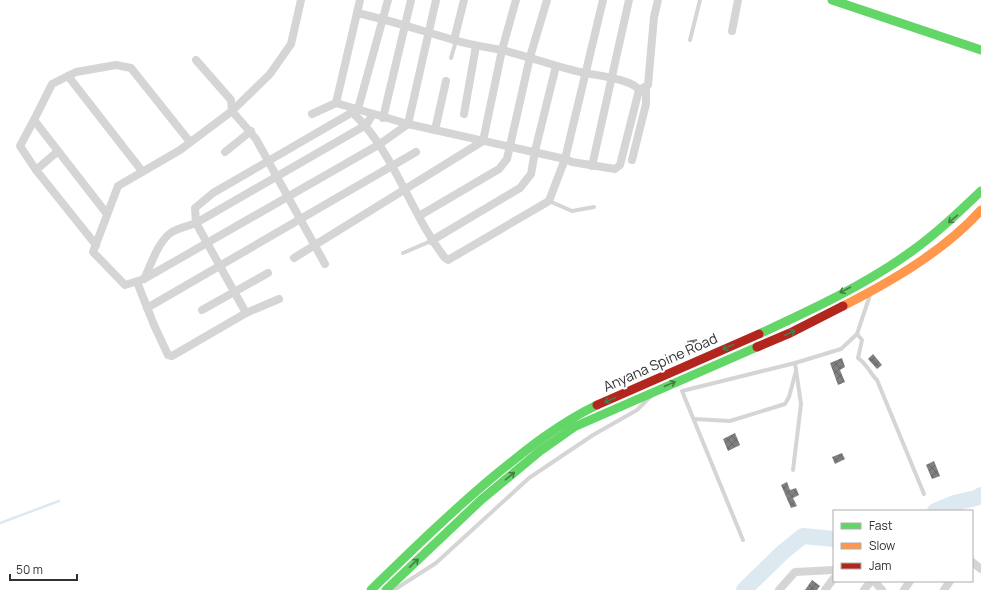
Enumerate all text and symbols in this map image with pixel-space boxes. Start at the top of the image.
one-way arrow [948,214,959,223]
one-way arrow [839,287,851,294]
street label: Anyana Spine Road [600,328,720,396]
one-way arrow [784,329,796,336]
one-way arrow [723,344,735,351]
one-way arrow [664,380,676,387]
one-way arrow [604,397,616,404]
one-way arrow [505,471,516,480]
legend [833,510,973,582]
text: Fast [869,517,893,534]
text: Slow [869,537,895,554]
scale bar [10,556,77,582]
text: Jam [869,557,891,574]
one-way arrow [409,558,419,568]
text: 50 m [16,561,43,578]

